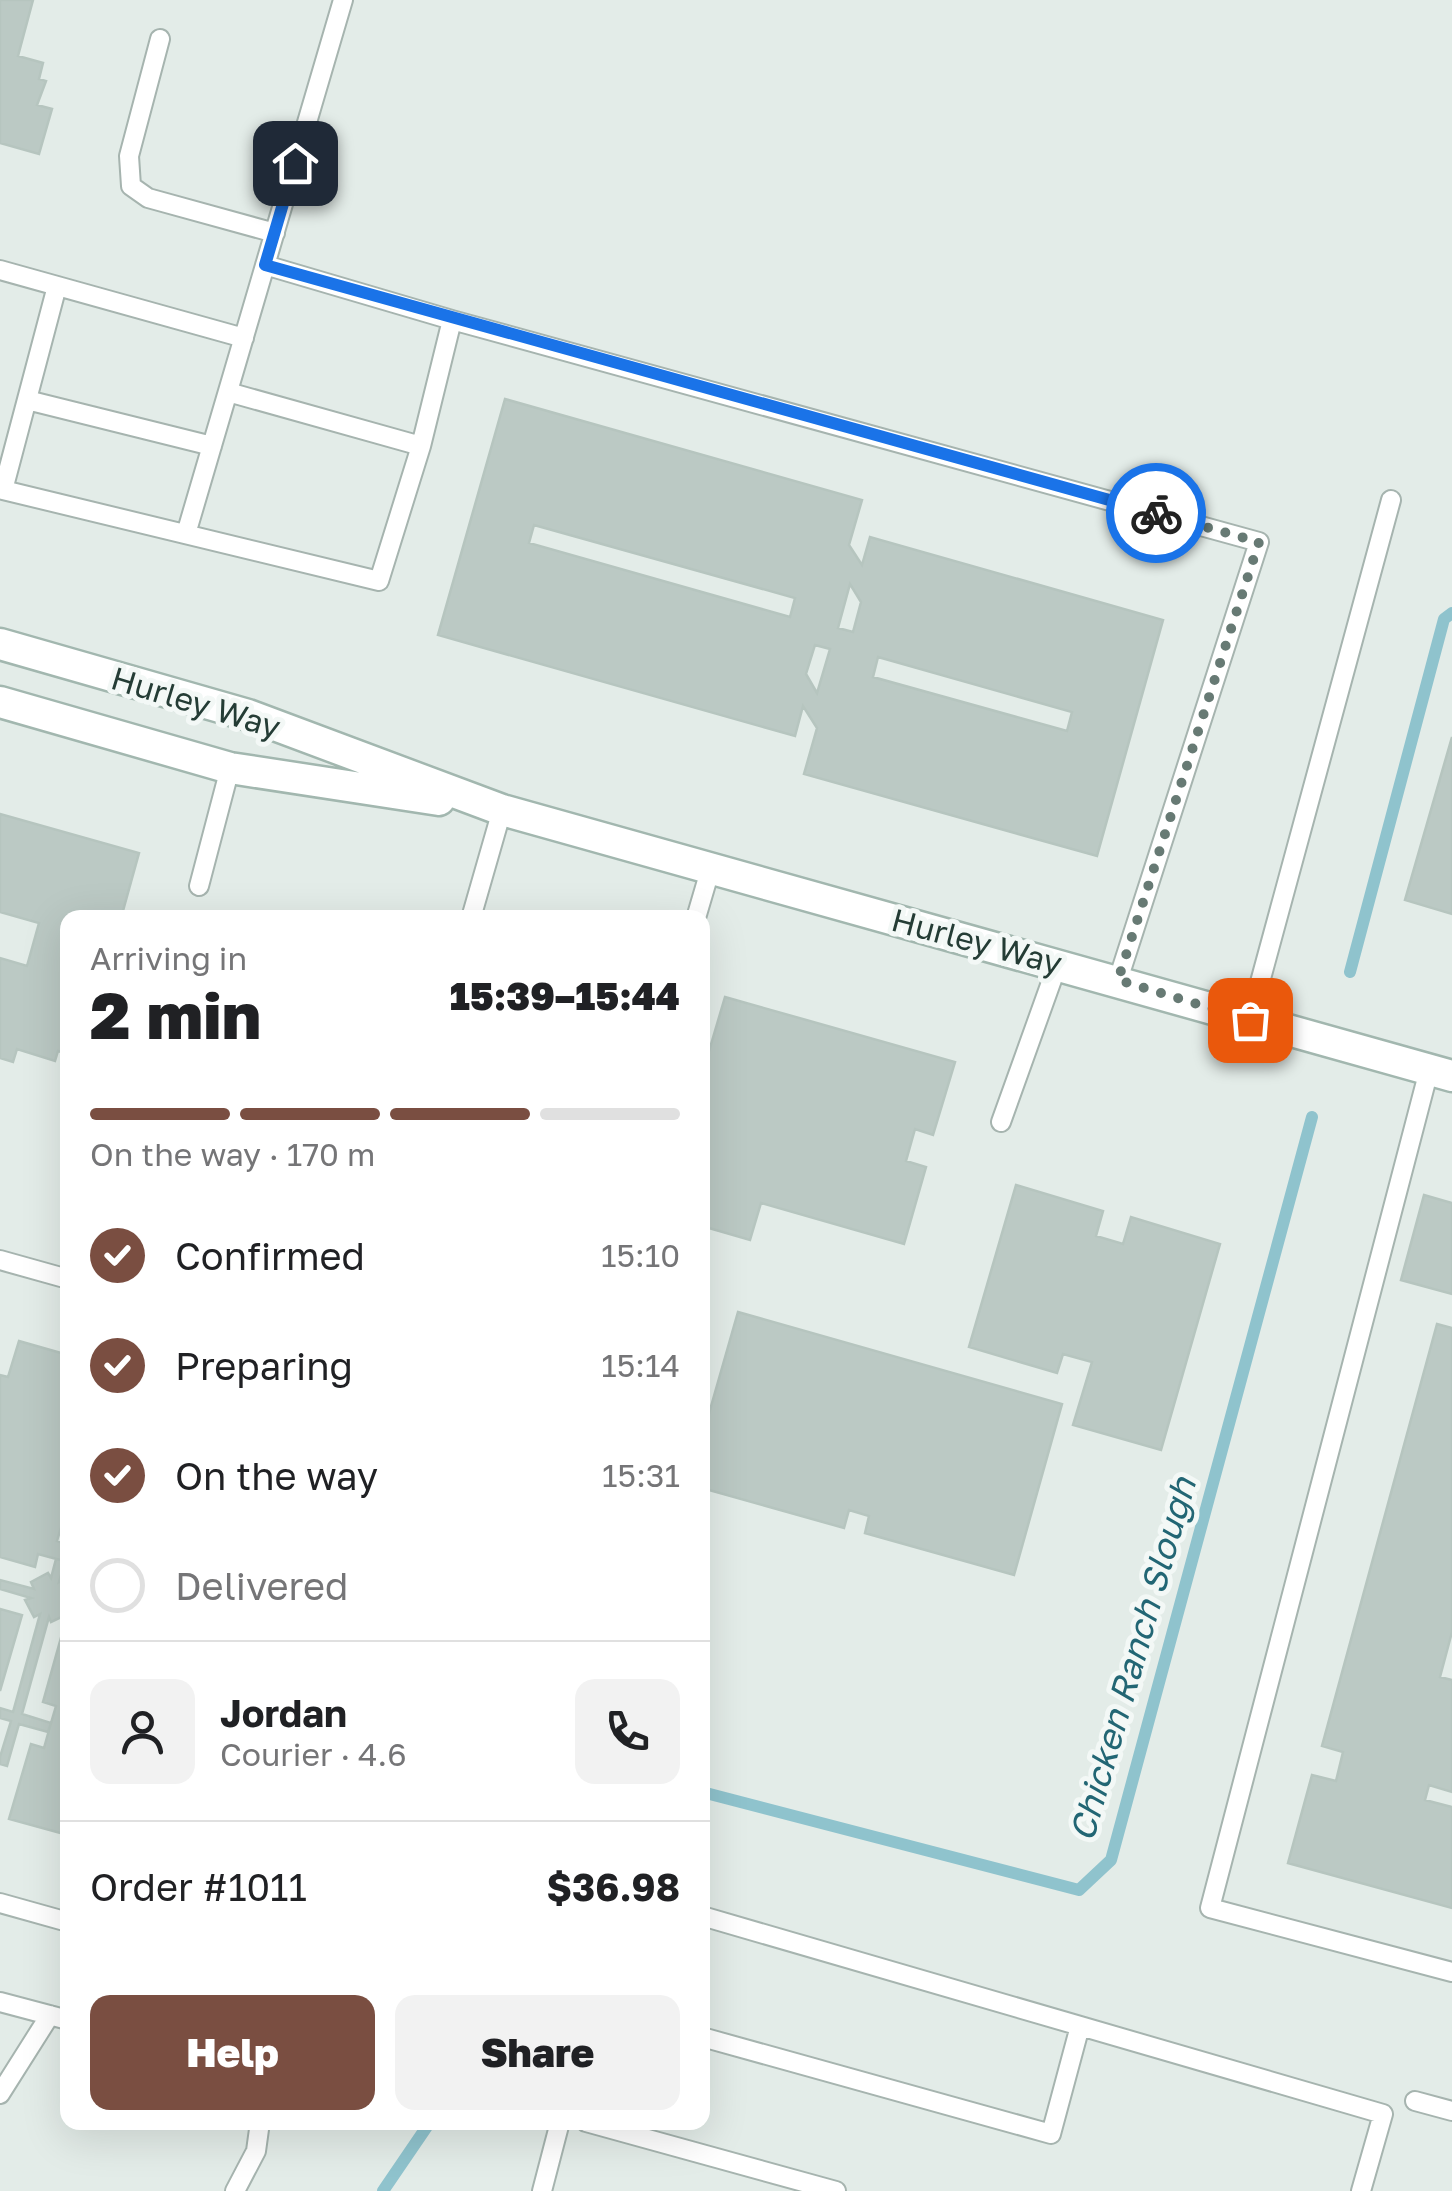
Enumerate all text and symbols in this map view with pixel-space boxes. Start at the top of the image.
pin [253,121,338,206]
icon: home [268,136,323,191]
courier [1106,463,1206,563]
icon: bike [1129,486,1184,541]
street label: Hurley Way [107,658,285,746]
street label: Hurley Way [888,900,1066,982]
text: Arriving in [90,939,247,977]
text: 15:39–15:44 [450,973,680,1018]
text: 2 min [90,975,261,1053]
pin [1208,978,1293,1063]
icon: bag [1223,993,1278,1048]
text: On the way · 170 m [90,1135,375,1173]
icon: check [90,1228,145,1283]
text: Confirmed [175,1233,365,1278]
text: 15:10 [601,1236,680,1274]
icon: check [90,1338,145,1393]
text: Preparing [175,1343,353,1388]
text: 15:14 [601,1346,680,1384]
icon: check [90,1448,145,1503]
text: On the way [175,1453,378,1498]
text: 15:31 [602,1456,680,1494]
water label: Chicken Ranch Slough [1060,1471,1204,1846]
text: Delivered [175,1563,348,1608]
button: person [90,1679,195,1784]
button: phone [575,1679,680,1784]
text: Jordan [220,1690,347,1735]
text: Courier · 4.6 [220,1735,407,1773]
text: Order #1011 [90,1864,307,1909]
text: $36.98 [547,1864,680,1909]
button: Help [90,1995,375,2110]
button: Share [395,1995,680,2110]

